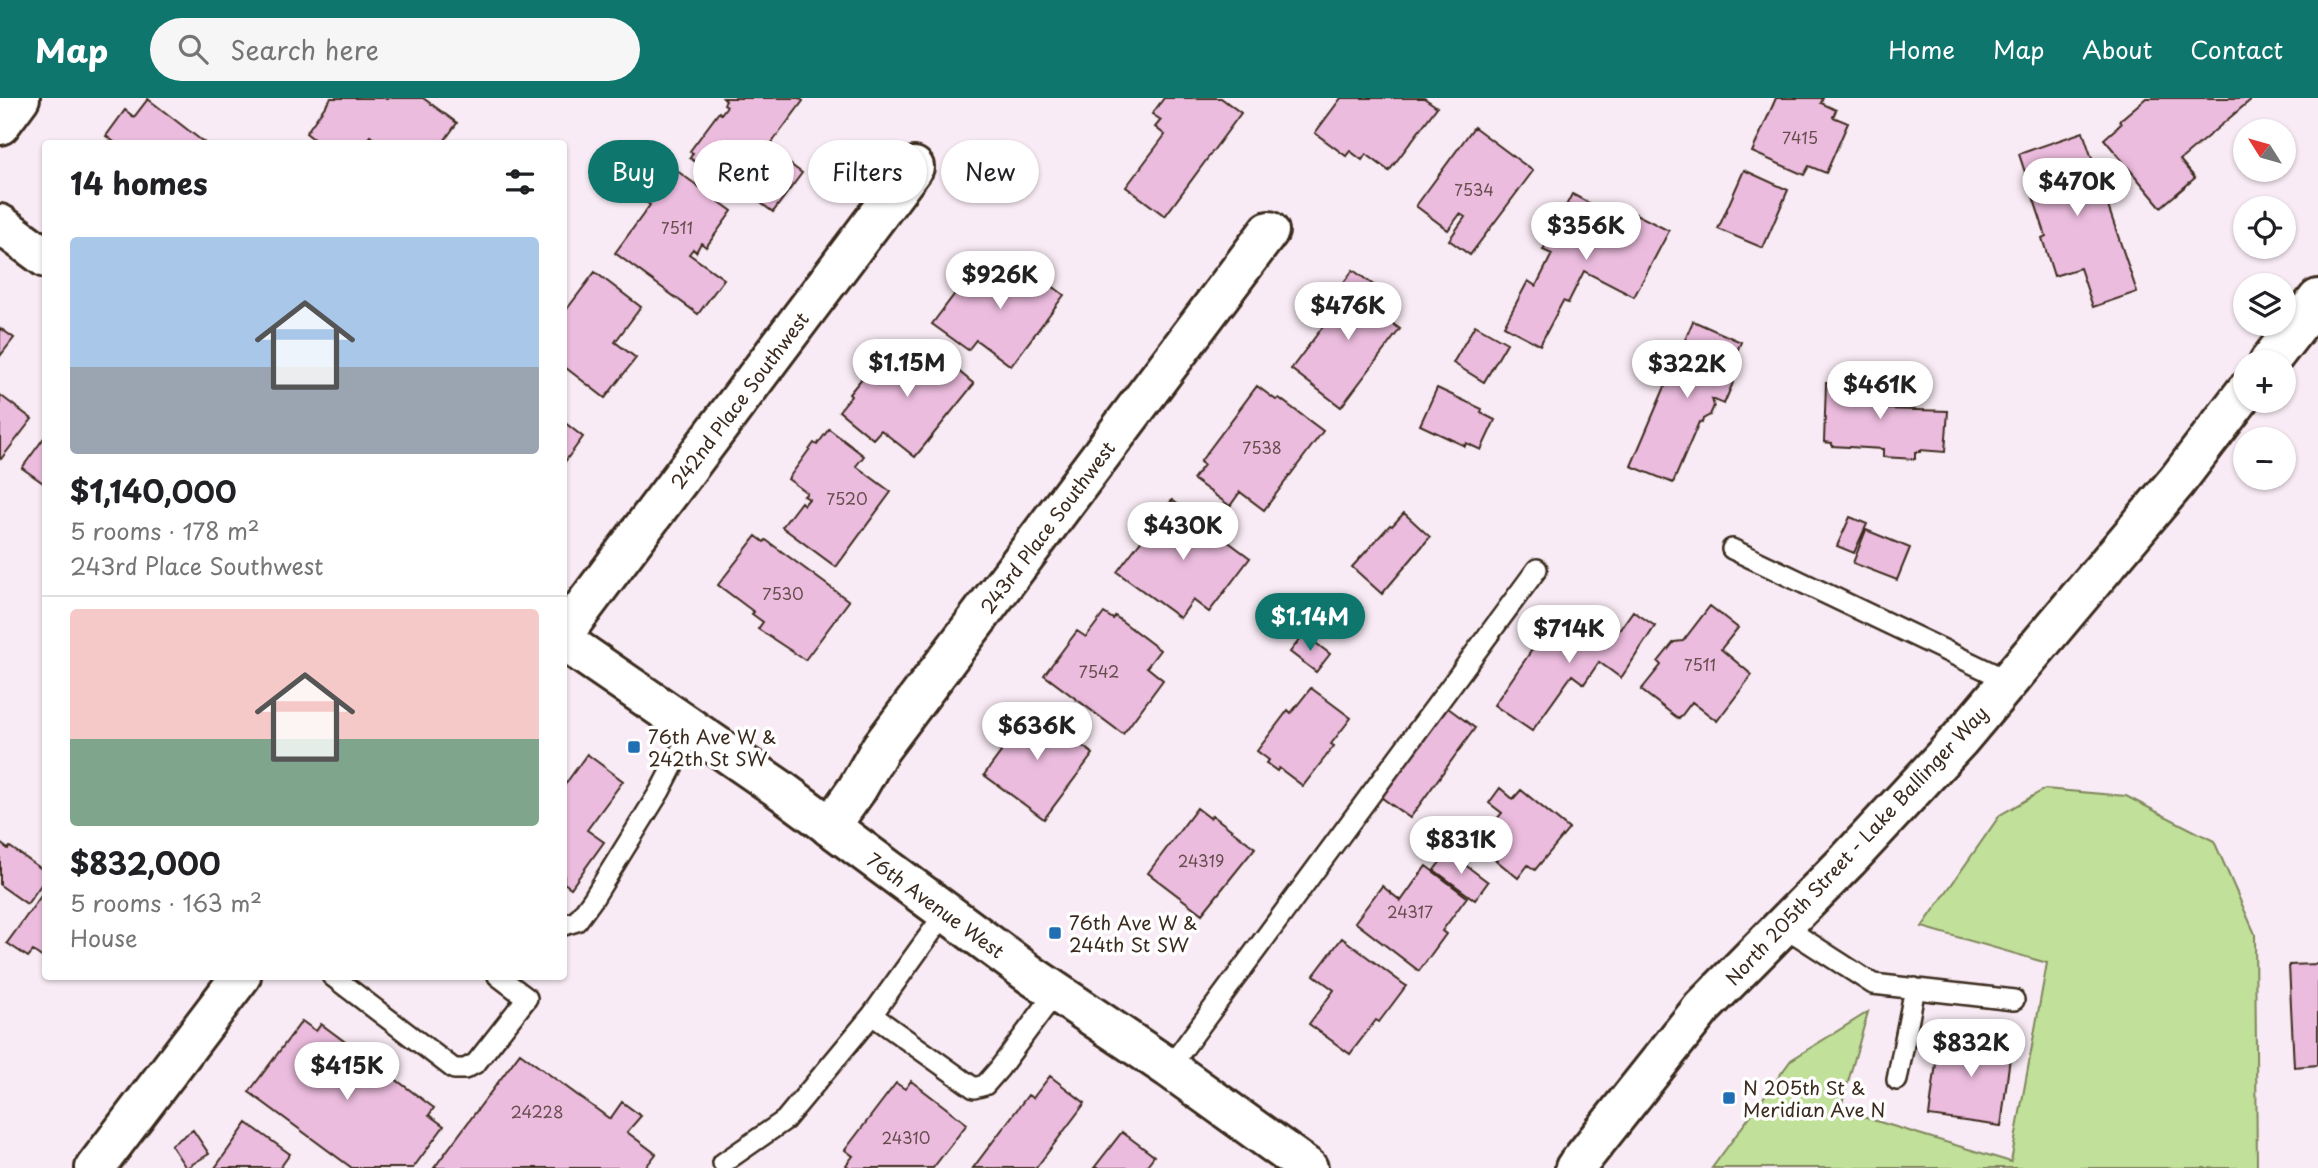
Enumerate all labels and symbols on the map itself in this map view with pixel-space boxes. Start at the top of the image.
north arrow [2233,119,2296,182]
house number: 7415 [1782,125,1818,149]
pin: $470K [2028,158,2126,218]
house number: 7534 [1454,177,1494,201]
pin: $356K [1537,202,1635,262]
house number: 7511 [661,215,693,239]
pin: $926K [951,252,1049,311]
pin: $476K [1299,282,1397,342]
street label: 242nd Place Southwest [663,305,815,494]
pin: $1.15M [850,340,964,399]
pin: $322K [1638,341,1736,400]
pin: $461K [1831,362,1929,421]
street label: 243rd Place Southwest [973,435,1121,619]
house number: 7538 [1242,435,1282,459]
house number: 7520 [826,486,868,510]
pin: $430K [1134,503,1232,562]
house number: 7530 [762,581,804,605]
pin: $1.14M [1253,594,1367,653]
pin: $714K [1520,606,1618,665]
house number: 7511 [1684,652,1716,676]
house number: 7542 [1079,659,1119,683]
street label: North 205th Street - Lake Ballinger Way [1718,699,1994,991]
pin: $636K [988,702,1086,762]
place label: 76th Ave W & 242th St SW [648,722,776,772]
marker: 76th Ave W & 242th St SW [626,739,642,755]
pin: $831K [1412,816,1510,876]
street label: 76th Avenue West [862,846,1011,965]
house number: 24319 [1178,848,1224,872]
house number: 24317 [1387,899,1433,923]
place label: 76th Ave W & 244th St SW [1069,908,1197,958]
marker: 76th Ave W & 244th St SW [1047,925,1063,941]
pin: $832K [1922,1020,2020,1079]
pin: $415K [298,1042,396,1102]
place label: N 205th St & Meridian Ave N [1743,1073,1885,1123]
marker: N 205th St & Meridian Ave N [1721,1090,1737,1106]
house number: 24228 [511,1099,563,1123]
house number: 24310 [882,1125,930,1149]

